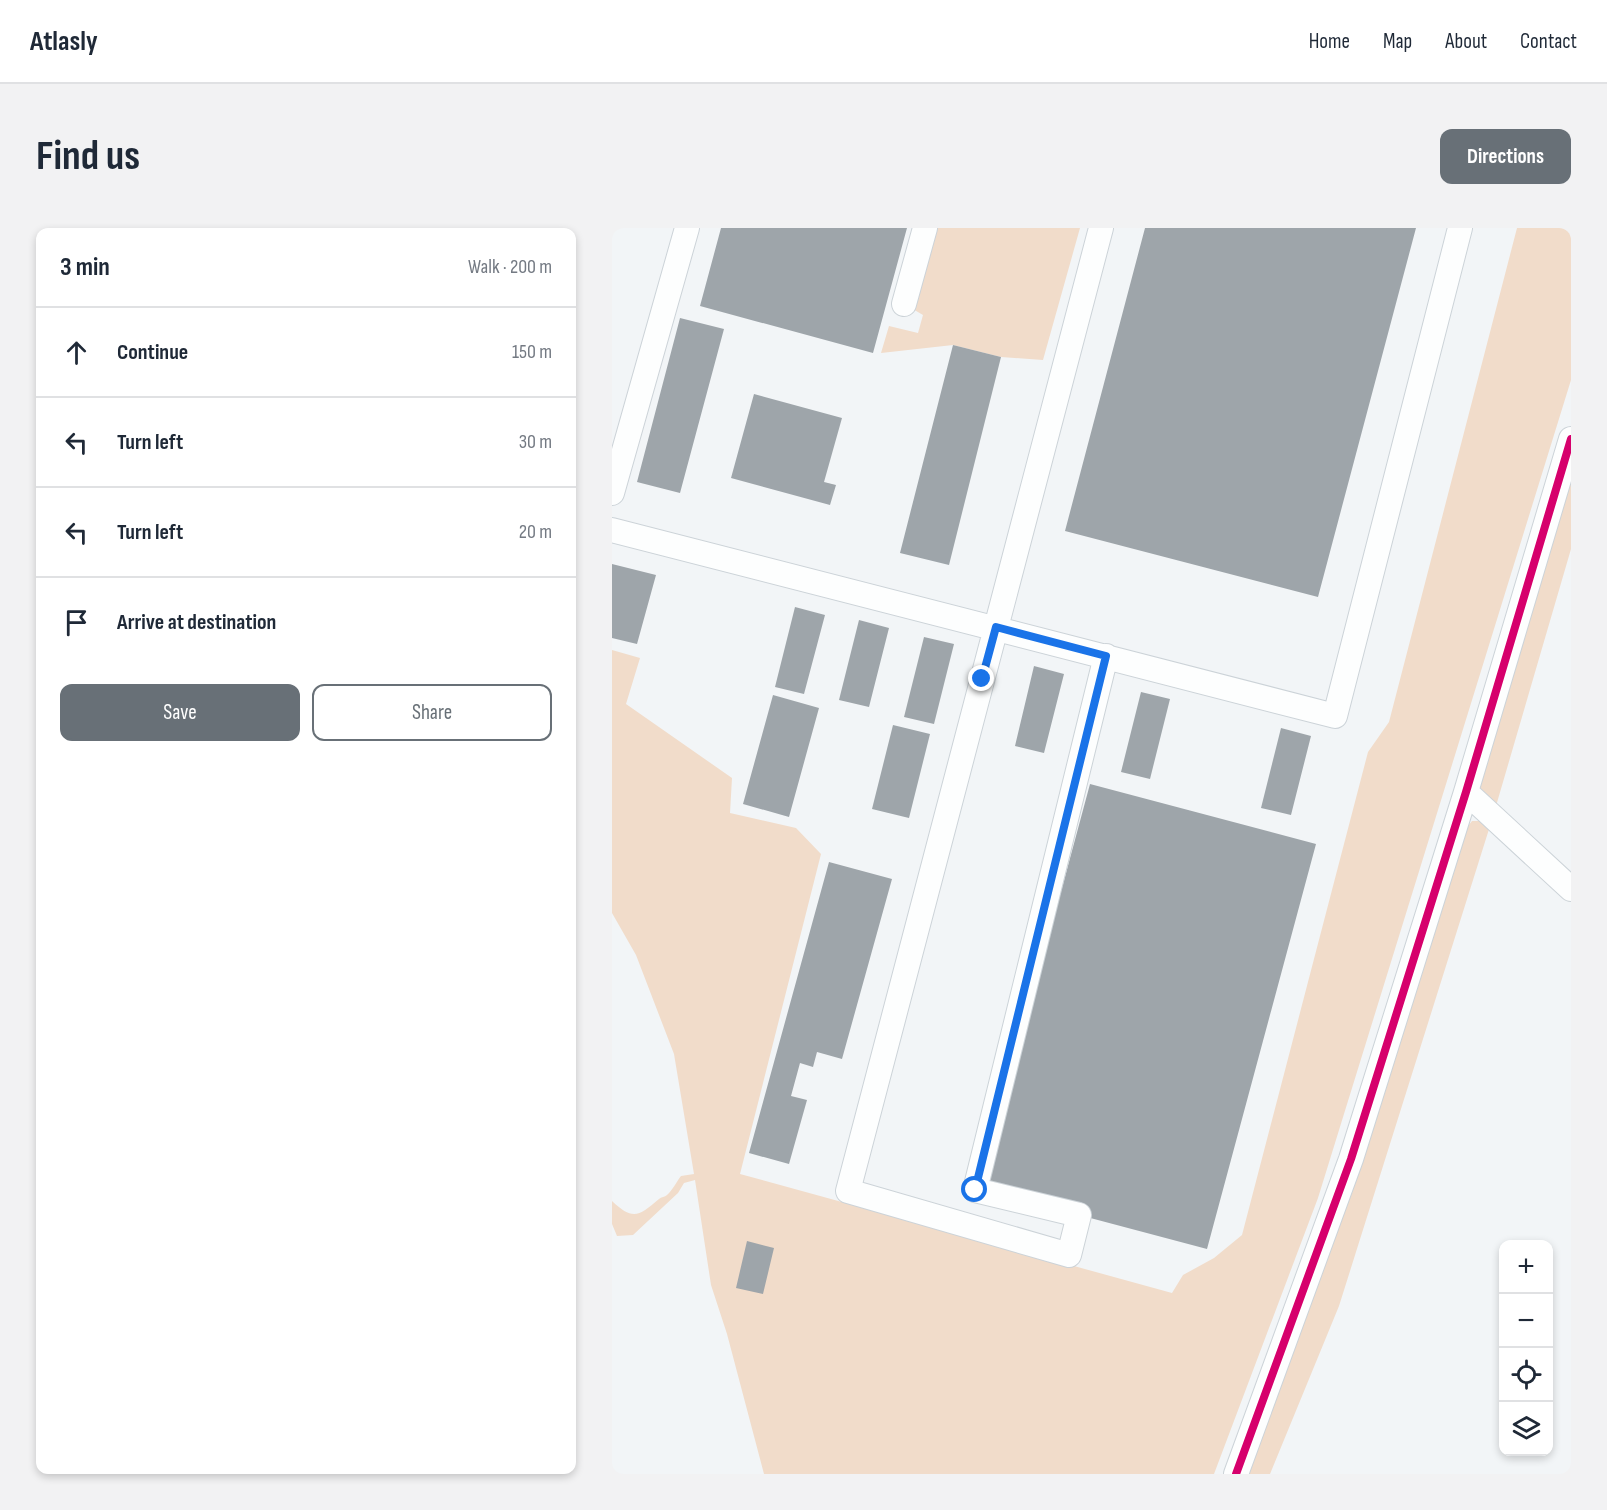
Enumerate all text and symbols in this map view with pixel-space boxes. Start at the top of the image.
text: Atlasly [30,25,98,58]
text: Home [1309,29,1350,54]
text: Map [1383,29,1412,54]
text: About [1445,29,1487,54]
text: Contact [1520,29,1577,54]
button: Directions [1440,129,1571,184]
text: Find us [36,131,140,182]
text: 3 min [60,252,110,283]
text: Walk · 200 m [468,255,552,279]
icon: ahead [60,336,93,369]
text: Continue [117,339,188,366]
text: 150 m [512,340,552,364]
icon: left [60,426,93,459]
text: Turn left [117,429,183,456]
text: 30 m [519,430,552,454]
icon: left [60,516,93,549]
text: Turn left [117,519,183,546]
text: 20 m [519,520,552,544]
icon: arrive [60,606,93,639]
text: Arrive at destination [117,609,276,636]
route end [968,665,994,691]
button: Save [60,684,300,741]
button: Share [312,684,552,741]
route start [961,1176,987,1202]
map controls [1499,1240,1553,1456]
button: + [1499,1240,1553,1294]
button: − [1499,1294,1553,1348]
button: locate [1499,1348,1553,1402]
button: layers [1499,1402,1553,1456]

